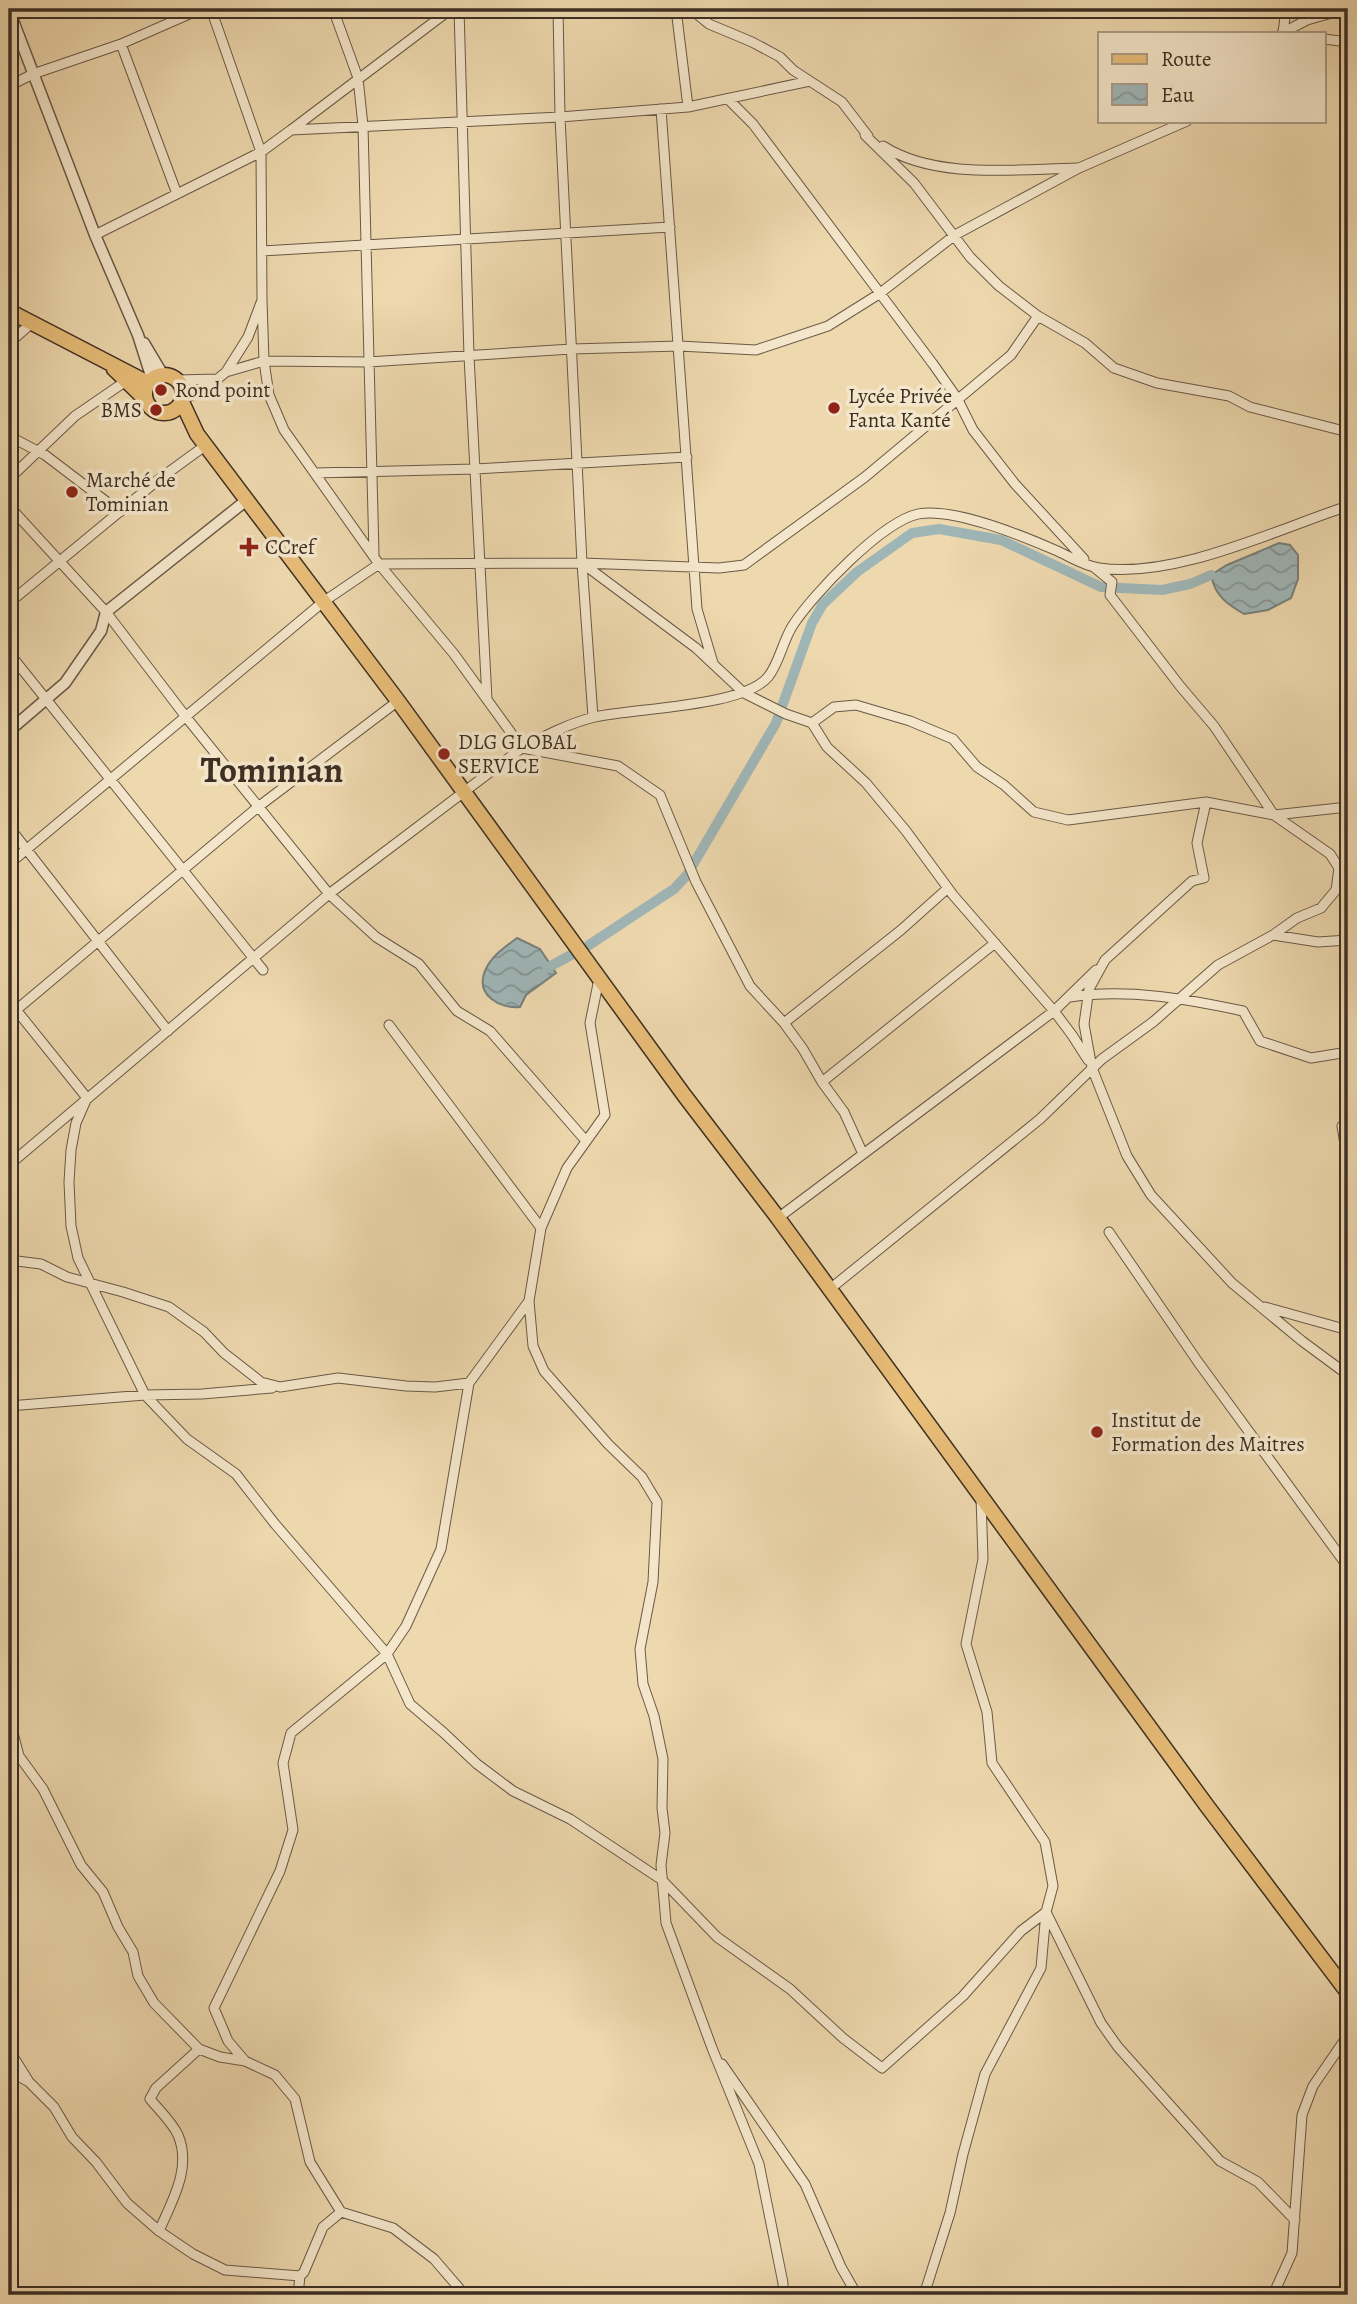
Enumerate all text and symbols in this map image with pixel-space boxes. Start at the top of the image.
legend [1098,32,1326,122]
text: Route [1161,45,1211,73]
text: Eau [1161,81,1195,109]
place label: Rond point [175,376,271,404]
marker: Rond point [153,382,169,398]
place label: Lycée Privée Fanta Kanté [848,382,952,434]
place label: BMS [101,396,142,424]
marker: Lycée Privée Fanta Kanté [826,400,842,416]
marker: BMS [148,402,164,418]
place label: Marché de Tominian [86,466,176,518]
marker: Marché de Tominian [64,484,80,500]
place label: CCref [265,533,318,561]
marker: CCref [239,537,259,557]
place label: DLG GLOBAL SERVICE [458,728,577,780]
district label: Tominian [201,746,343,794]
marker: DLG GLOBAL SERVICE [436,746,452,762]
place label: Institut de Formation des Maitres [1111,1406,1305,1458]
marker: Institut de Formation des Maitres [1089,1424,1105,1440]

